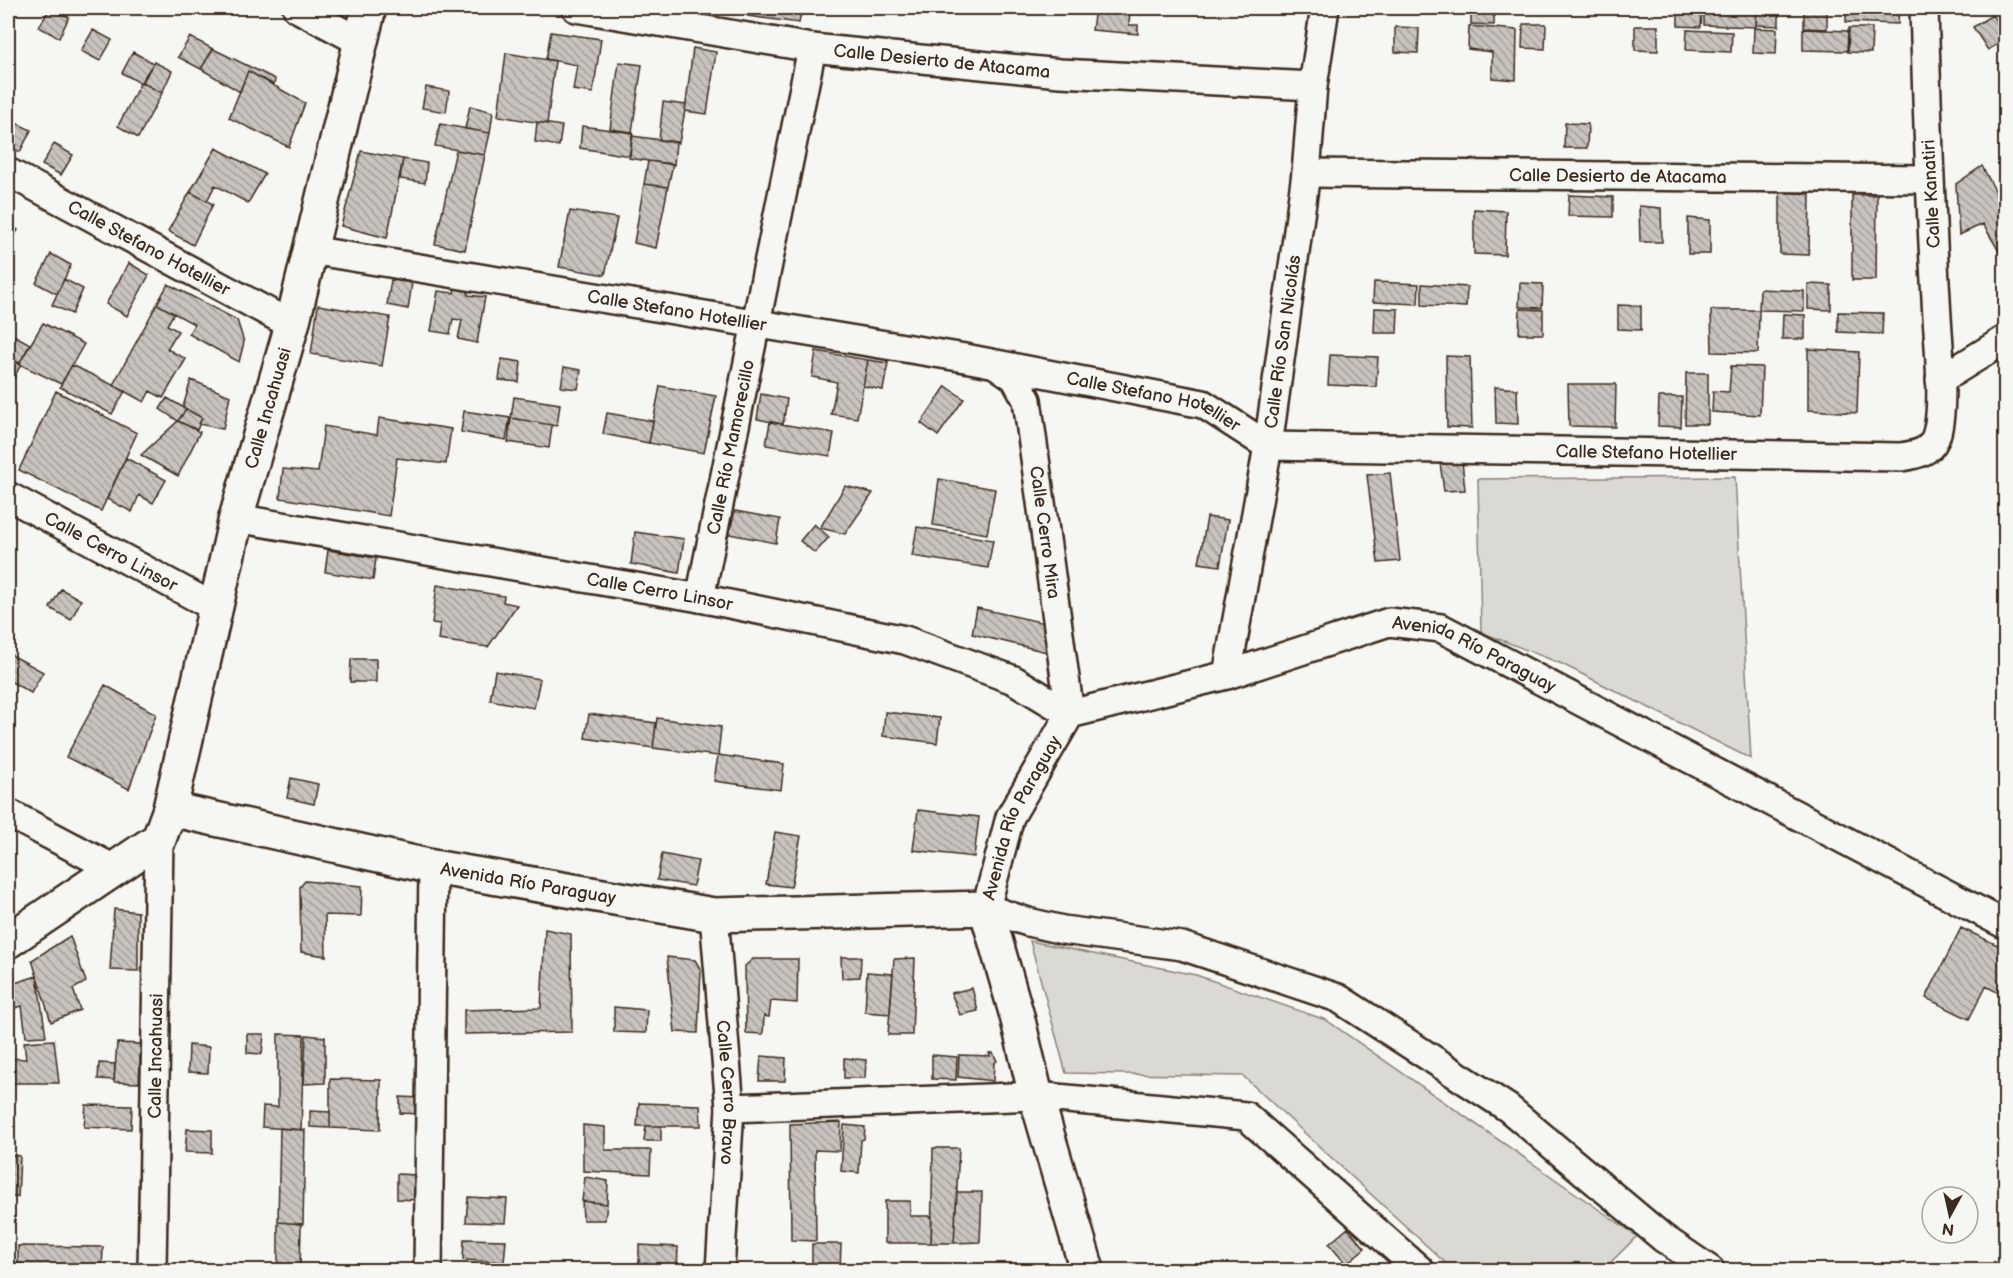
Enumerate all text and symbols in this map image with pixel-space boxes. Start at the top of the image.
street label: Calle Desierto de Atacama [833,40,1051,83]
street label: Calle Kanatiri [1918,139,1945,249]
street label: Calle Desierto de Atacama [1509,165,1727,188]
street label: Calle Stefano Hotellier [64,196,234,301]
street label: Calle Río San Nicolás [1261,254,1305,430]
street label: Calle Stefano Hotellier [586,286,769,336]
street label: Calle Incahuasi [241,345,296,471]
street label: Calle Río Mamorecillo [703,358,759,537]
street label: Calle Stefano Hotellier [1065,368,1244,437]
street label: Calle Stefano Hotellier [1555,441,1738,465]
street label: Calle Cerro Mira [1025,465,1064,600]
street label: Calle Cerro Linsor [41,508,181,597]
street label: Calle Cerro Linsor [585,569,735,616]
street label: Avenida Río Paraguay [1391,612,1560,698]
street label: Avenida Río Paraguay [979,731,1066,902]
street label: Avenida Río Paraguay [439,858,618,909]
street label: Calle Incahuasi [144,993,167,1119]
street label: Calle Cerro Bravo [712,1019,740,1165]
north arrow [1920,1185,1980,1245]
text: N [1941,1218,1955,1239]

